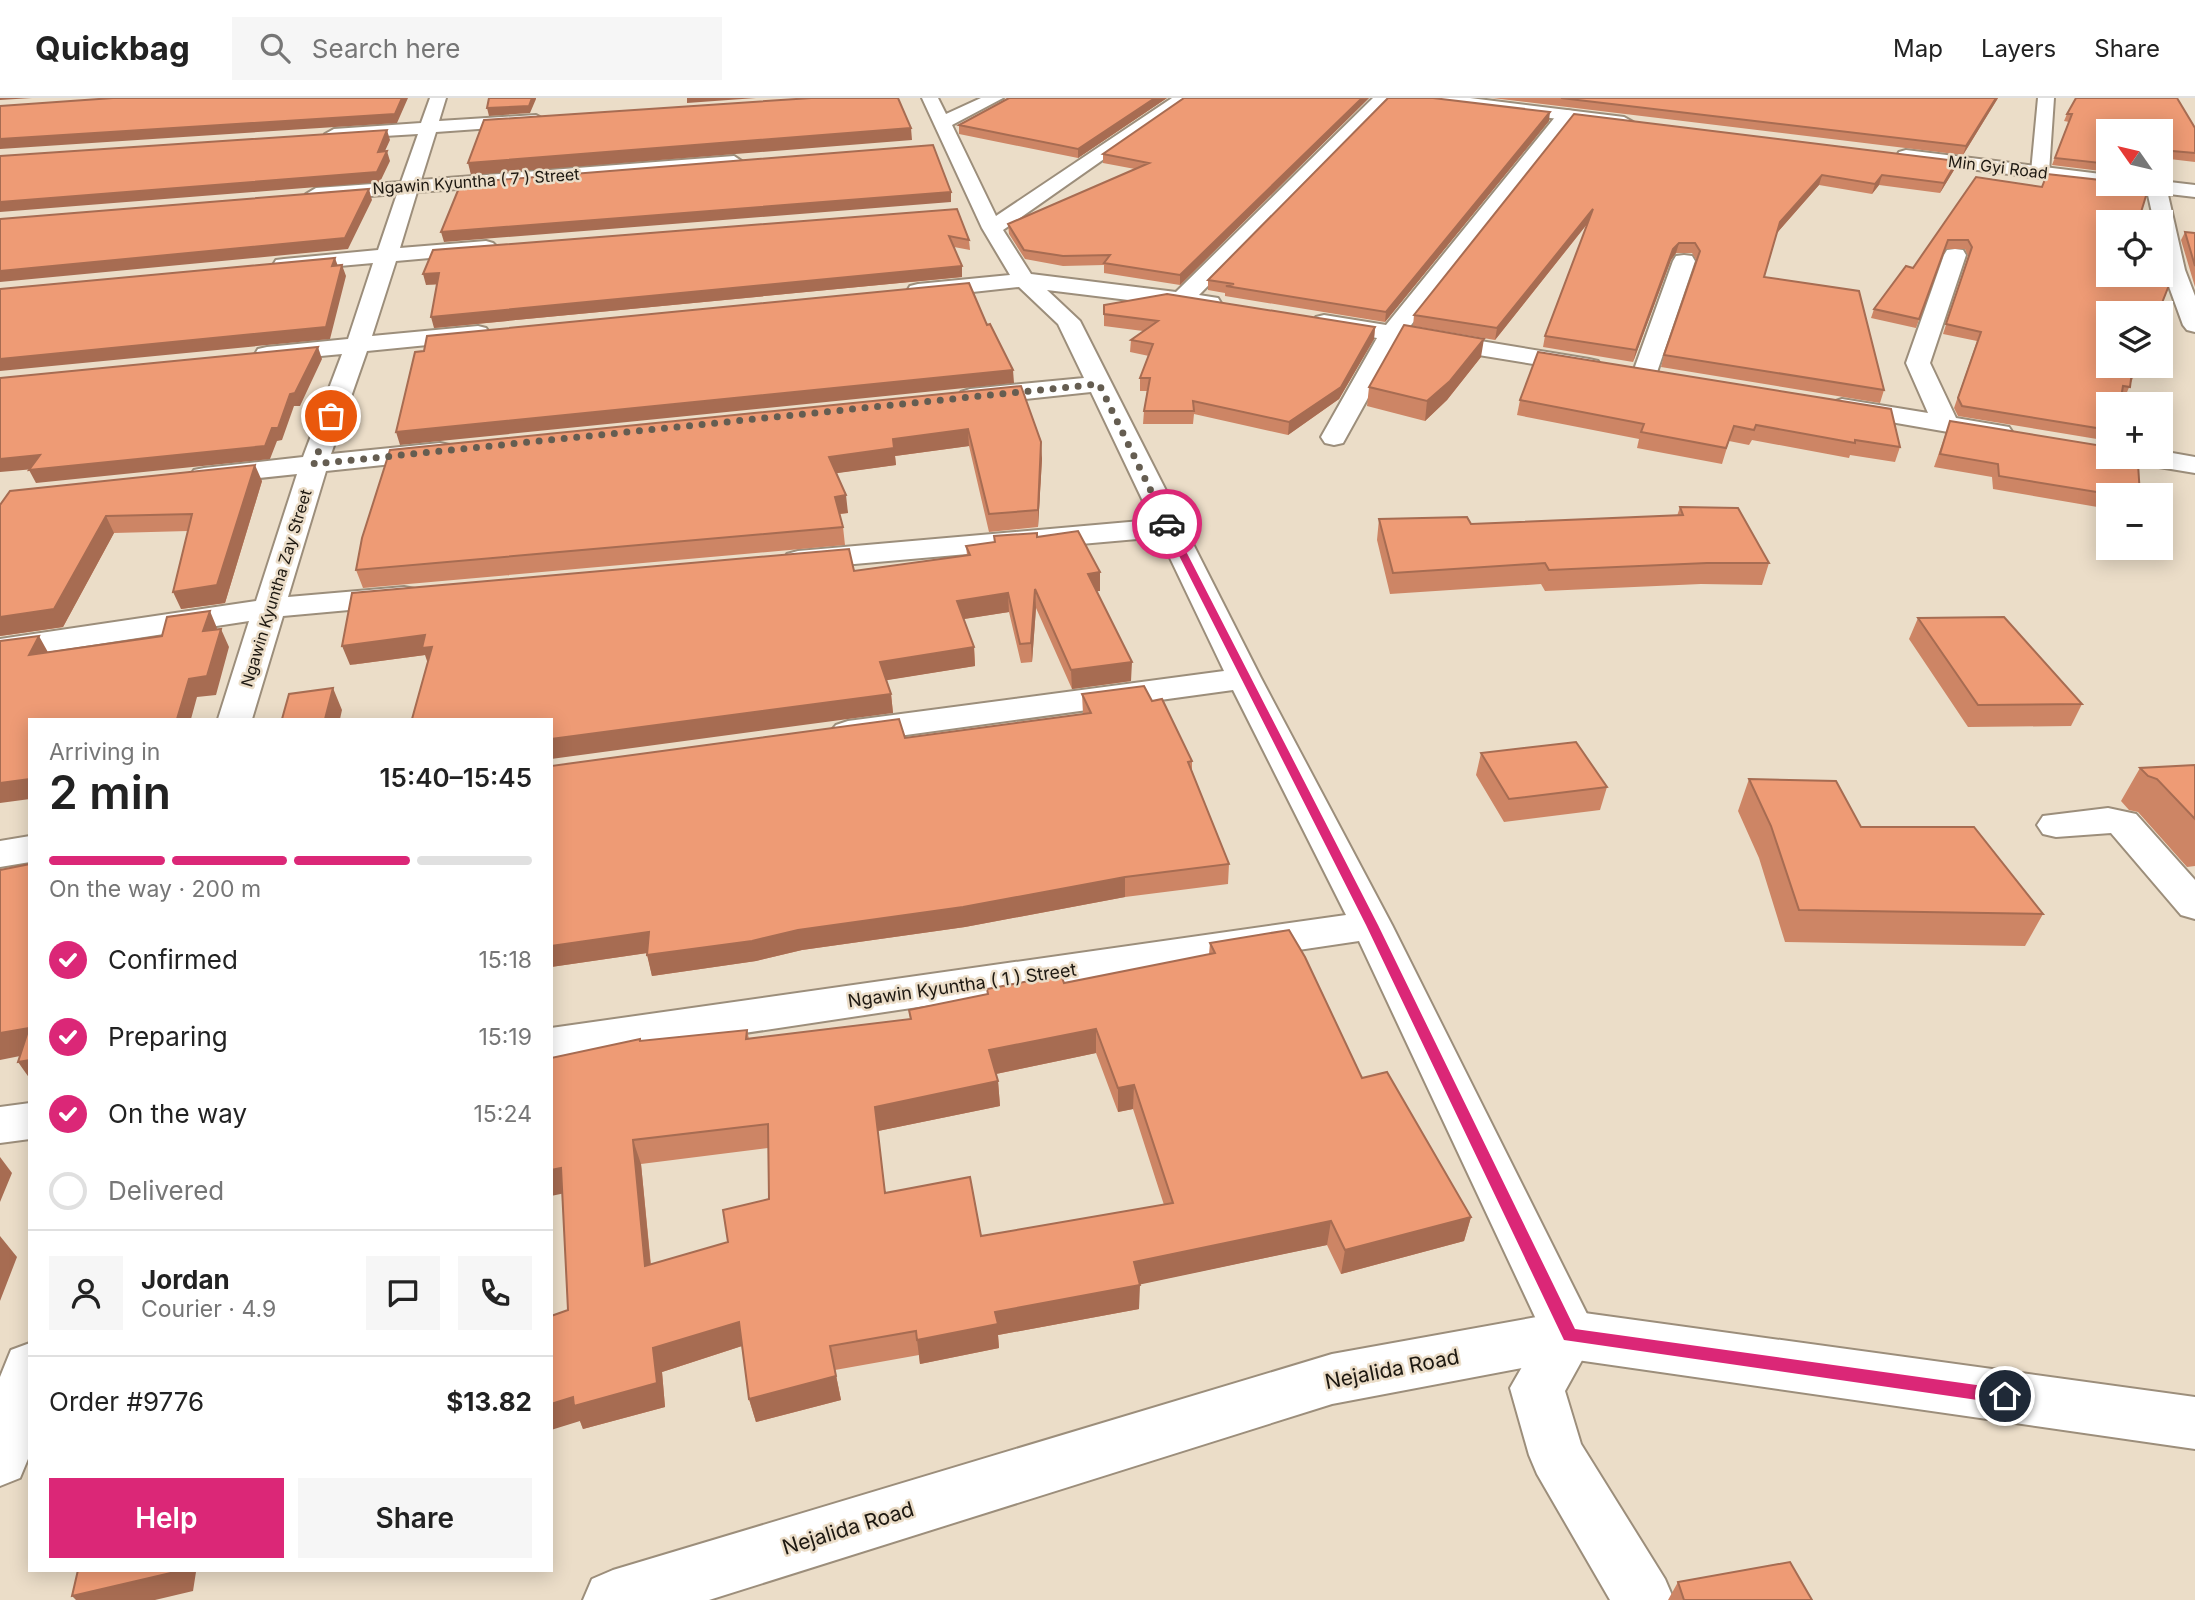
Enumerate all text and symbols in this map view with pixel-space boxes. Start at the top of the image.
search box [232,17,722,80]
text: Quickbag [35,28,190,68]
icon: search [256,29,294,67]
text: Search here [312,33,460,64]
text: Map [1893,34,1943,63]
text: Layers [1981,34,2056,63]
text: Share [2094,34,2160,63]
north arrow [2096,119,2174,196]
map controls [2096,119,2173,560]
street label: Min Gyi Road [1947,151,2049,183]
street label: Ngawin Kyuntha ( 7 ) Street [372,164,580,198]
button: locate [2096,210,2173,287]
button: layers [2096,301,2173,378]
pin [301,386,361,446]
button: + [2096,392,2173,469]
icon: bag [312,397,350,435]
button: − [2096,483,2173,560]
street label: Ngawin Kyuntha Zay Street [236,487,316,689]
courier [1132,489,1202,559]
icon: car [1148,505,1186,543]
text: Arriving in [49,738,160,766]
text: 15:40–15:45 [380,762,532,793]
text: 2 min [49,764,171,820]
text: On the way · 200 m [49,875,261,903]
icon: check [49,941,87,979]
text: Confirmed [108,944,238,975]
text: 15:18 [478,946,532,974]
street label: Ngawin Kyuntha ( 1 ) Street [846,959,1078,1011]
icon: check [49,1018,87,1056]
text: Preparing [108,1021,228,1052]
text: 15:19 [478,1023,532,1051]
icon: check [49,1095,87,1133]
text: On the way [108,1098,247,1129]
text: 15:24 [474,1100,532,1128]
text: Delivered [108,1175,224,1206]
button: person [49,1256,123,1330]
button: chat [366,1256,440,1330]
button: phone [458,1256,532,1330]
text: Jordan [141,1264,230,1295]
text: Courier · 4.9 [141,1295,276,1323]
street label: Nejalida Road [1323,1344,1461,1394]
pin [1975,1366,2035,1426]
icon: home [1986,1377,2024,1415]
text: Order #9776 [49,1386,204,1417]
text: $13.82 [446,1386,532,1417]
button: Help [49,1478,284,1558]
button: Share [298,1478,532,1558]
street label: Nejalida Road [779,1496,917,1560]

